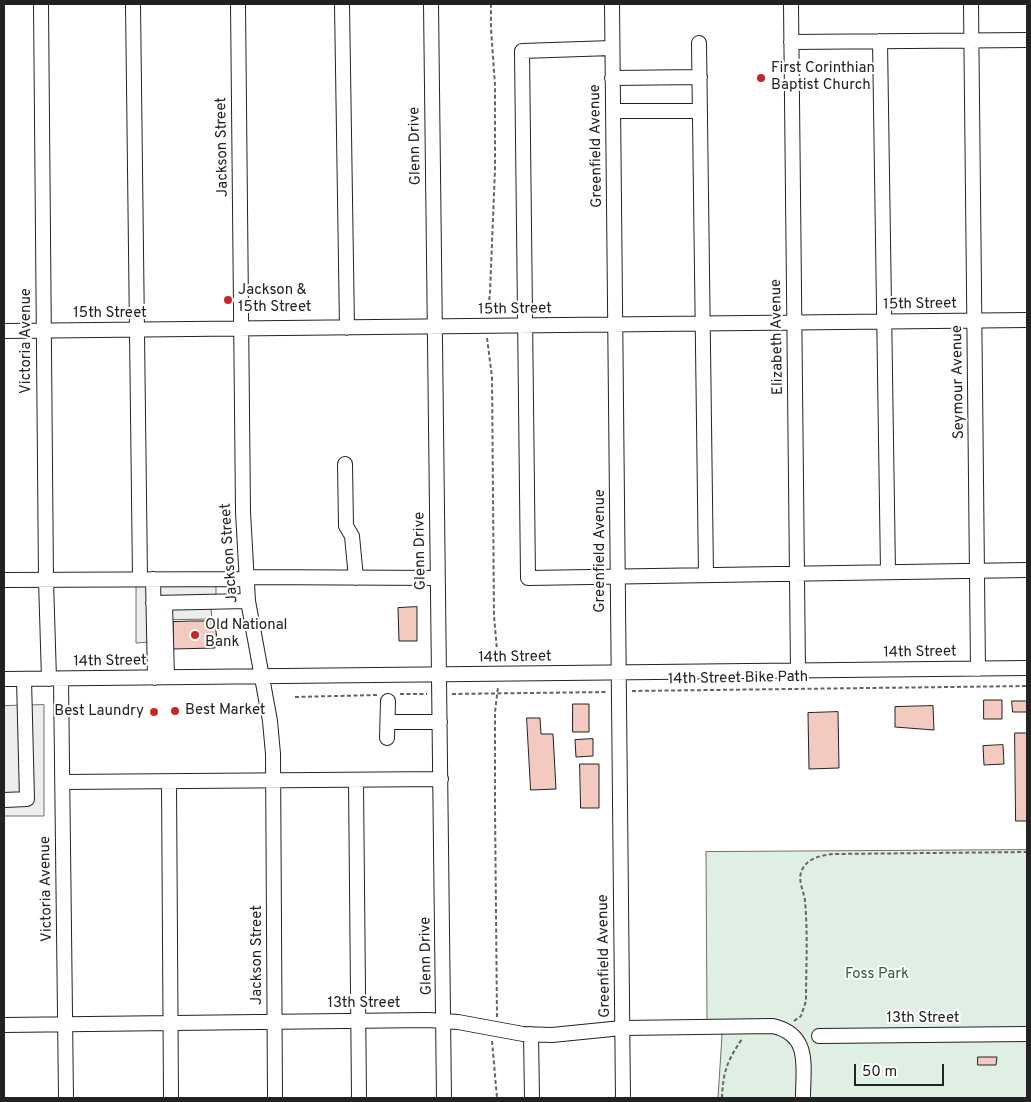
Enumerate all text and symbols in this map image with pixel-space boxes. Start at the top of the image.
place label: First Corinthian Baptist Church [771,60,875,95]
marker: First Corinthian Baptist Church [755,72,767,84]
street label: Greenfield Avenue [587,84,607,208]
street label: Jackson Street [213,97,233,197]
street label: Glenn Drive [406,107,426,185]
street label: Elizabeth Avenue [768,279,788,395]
place label: Jackson & 15th Street [238,282,312,317]
street label: Victoria Avenue [18,288,36,394]
marker: Jackson & 15th Street [222,294,234,306]
street label: 15th Street [883,295,957,315]
street label: 15th Street [478,300,552,320]
street label: 15th Street [73,305,147,323]
street label: Seymour Avenue [949,325,969,439]
street label: Greenfield Avenue [592,489,610,613]
street label: Jackson Street [218,503,242,603]
street label: Glenn Drive [411,512,431,590]
place label: Old National Bank [205,617,287,652]
marker: Old National Bank [189,629,201,641]
street label: 14th Street [883,643,957,663]
street label: 14th Street [478,648,552,668]
street label: 14th Street [73,652,147,672]
street label: 14th Street Bike Path [668,669,808,689]
place label: Best Market [185,702,266,720]
place label: Best Laundry [54,703,144,721]
marker: Best Market [169,705,181,717]
marker: Best Laundry [148,706,160,718]
street label: Victoria Avenue [37,836,57,942]
street label: Greenfield Avenue [595,894,615,1018]
street label: Jackson Street [249,905,267,1005]
street label: Glenn Drive [417,917,437,995]
park label: Foss Park [845,966,909,984]
street label: 13th Street [328,995,400,1013]
street label: 13th Street [887,1010,959,1028]
scale bar [856,1054,946,1086]
text: 50 m [862,1063,897,1082]

